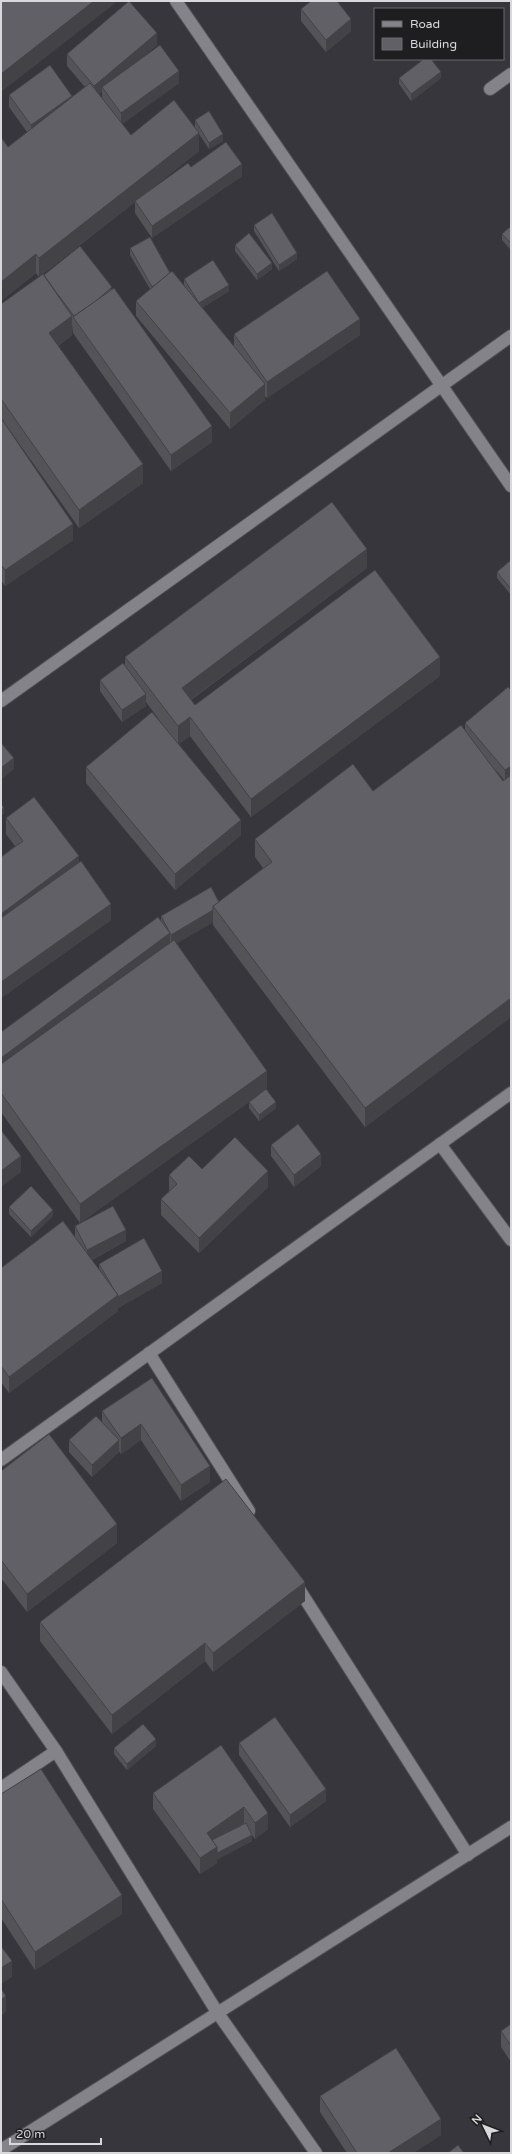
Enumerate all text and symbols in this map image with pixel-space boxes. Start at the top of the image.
legend [374,8,504,60]
text: Road [410,17,440,31]
text: Building [410,37,457,51]
north arrow [464,2106,504,2146]
text: N [469,2112,485,2127]
scale bar [10,2120,101,2146]
text: 20 m [16,2127,45,2141]

